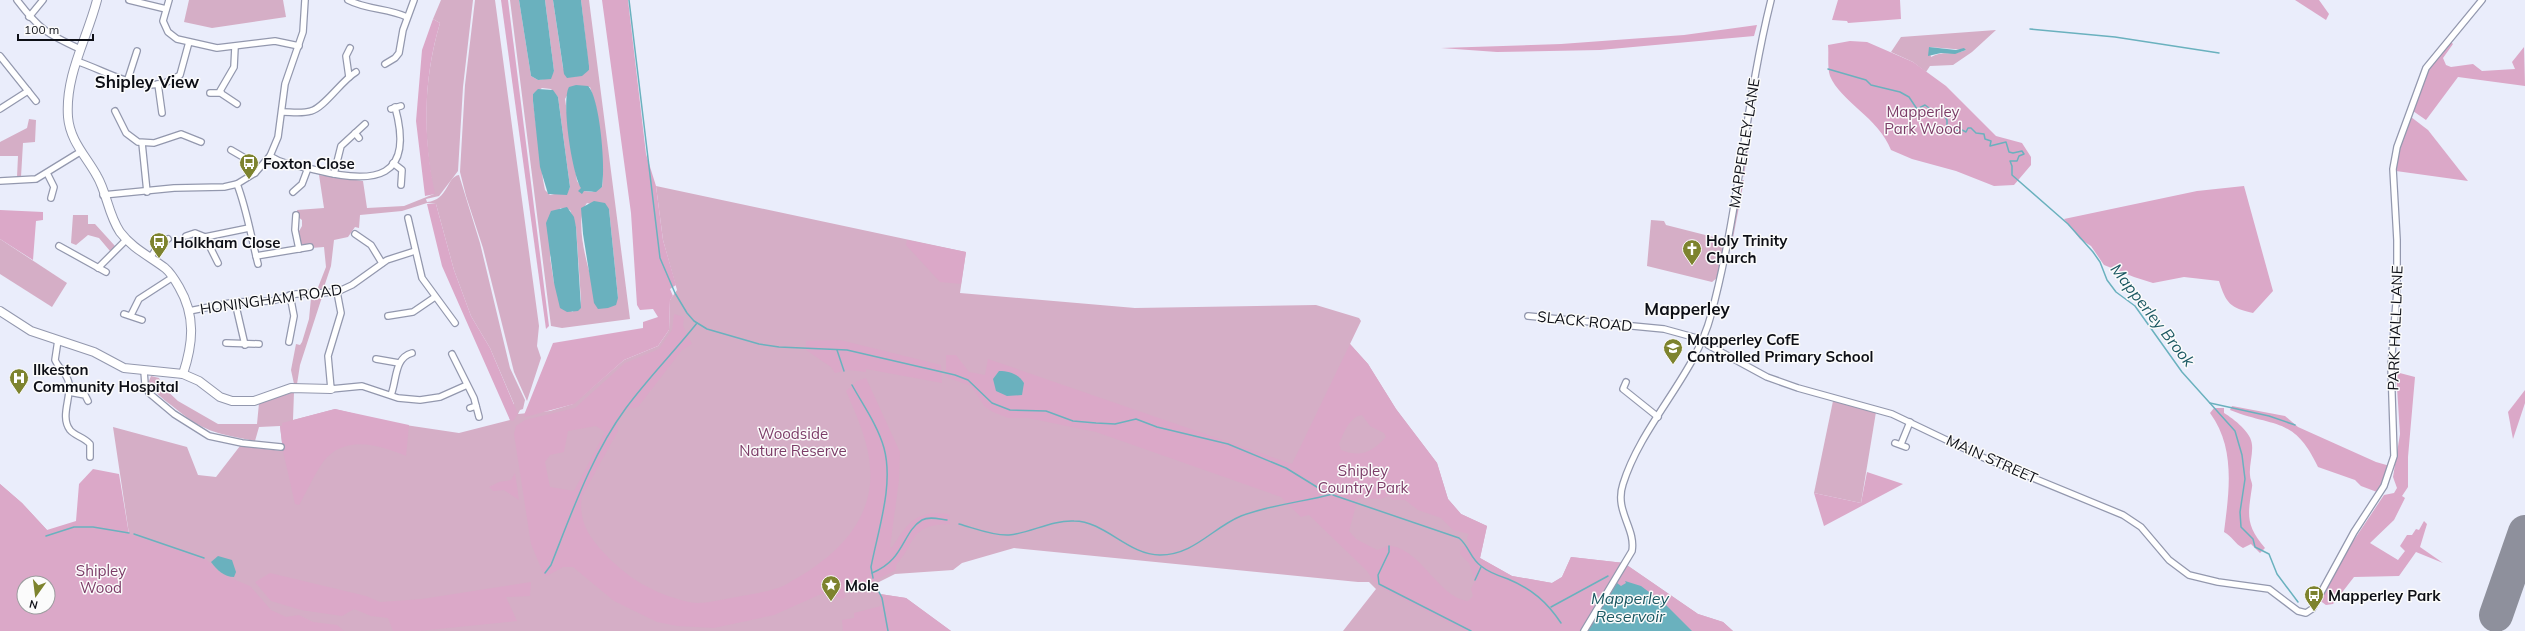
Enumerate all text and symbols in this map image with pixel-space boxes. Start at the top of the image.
scale bar [18,16,93,42]
text: 100 m [24,22,59,37]
district label: Shipley View [95,71,199,92]
street label: MAPPERLEY LANE [1724,76,1764,209]
park label: Mapperley Park Wood [1884,102,1962,138]
bus stop icon: Foxton Close [238,152,260,180]
place label: Foxton Close [263,154,355,173]
bus stop icon: Holkham Close [148,231,170,259]
place label: Holy Trinity Church [1706,231,1788,267]
place label: Holkham Close [173,233,280,252]
church icon: Holy Trinity Church [1681,238,1703,266]
water label: Mapperley Brook [2107,260,2200,371]
street label: PARK HALL LANE [2383,265,2407,391]
street label: HONINGHAM ROAD [199,280,343,318]
district label: Mapperley [1644,298,1730,319]
street label: SLACK ROAD [1536,307,1634,335]
place label: Mapperley CofE Controlled Primary School [1687,330,1873,366]
school or university icon: Mapperley CofE Controlled Primary School [1662,337,1684,365]
place label: Ilkeston Community Hospital [33,360,179,396]
hospital icon: Ilkeston Community Hospital [8,367,30,395]
park label: Woodside Nature Reserve [739,424,847,460]
street label: MAIN STREET [1943,430,2041,488]
park label: Shipley Country Park [1318,461,1408,497]
park label: Shipley Wood [76,561,126,597]
place icon: Mole [820,574,842,602]
north arrow [16,575,56,615]
place label: Mole [845,576,879,595]
bus stop icon: Mapperley Park [2303,584,2325,612]
place label: Mapperley Park [2328,586,2441,605]
water label: Mapperley Reservoir [1591,588,1669,626]
text: N [28,597,39,613]

